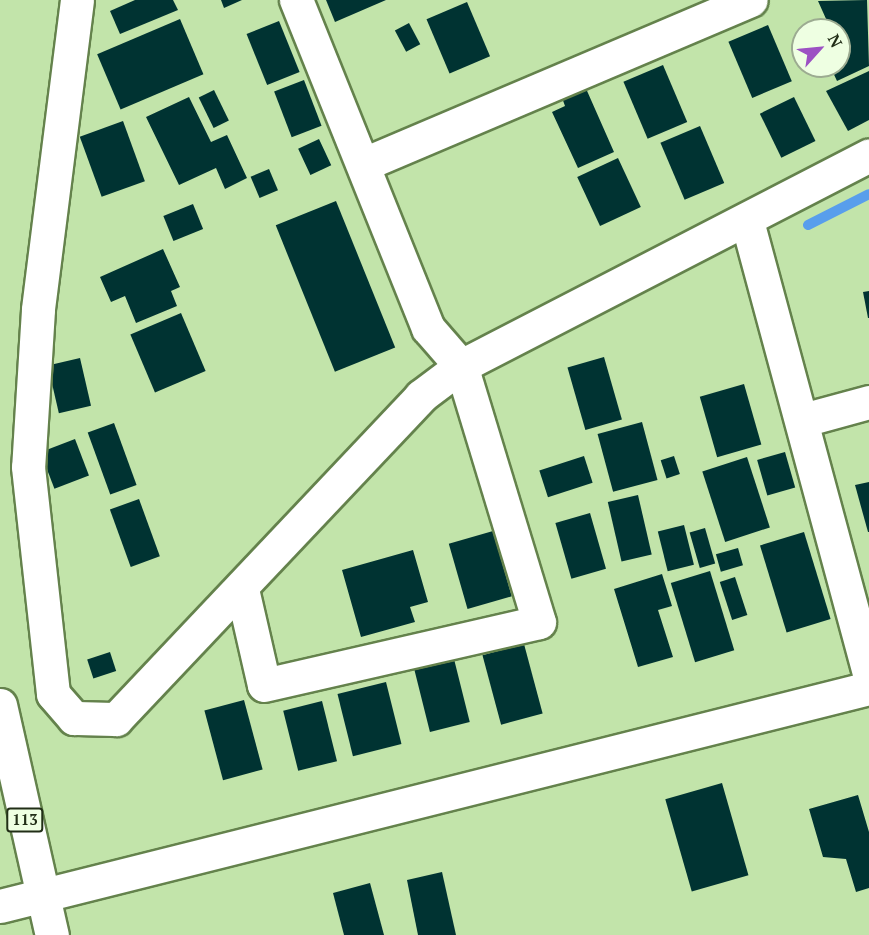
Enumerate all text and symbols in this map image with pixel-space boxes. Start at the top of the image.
north arrow [791,18,851,78]
text: N [823,30,848,51]
road number: 113 [6,808,44,832]

